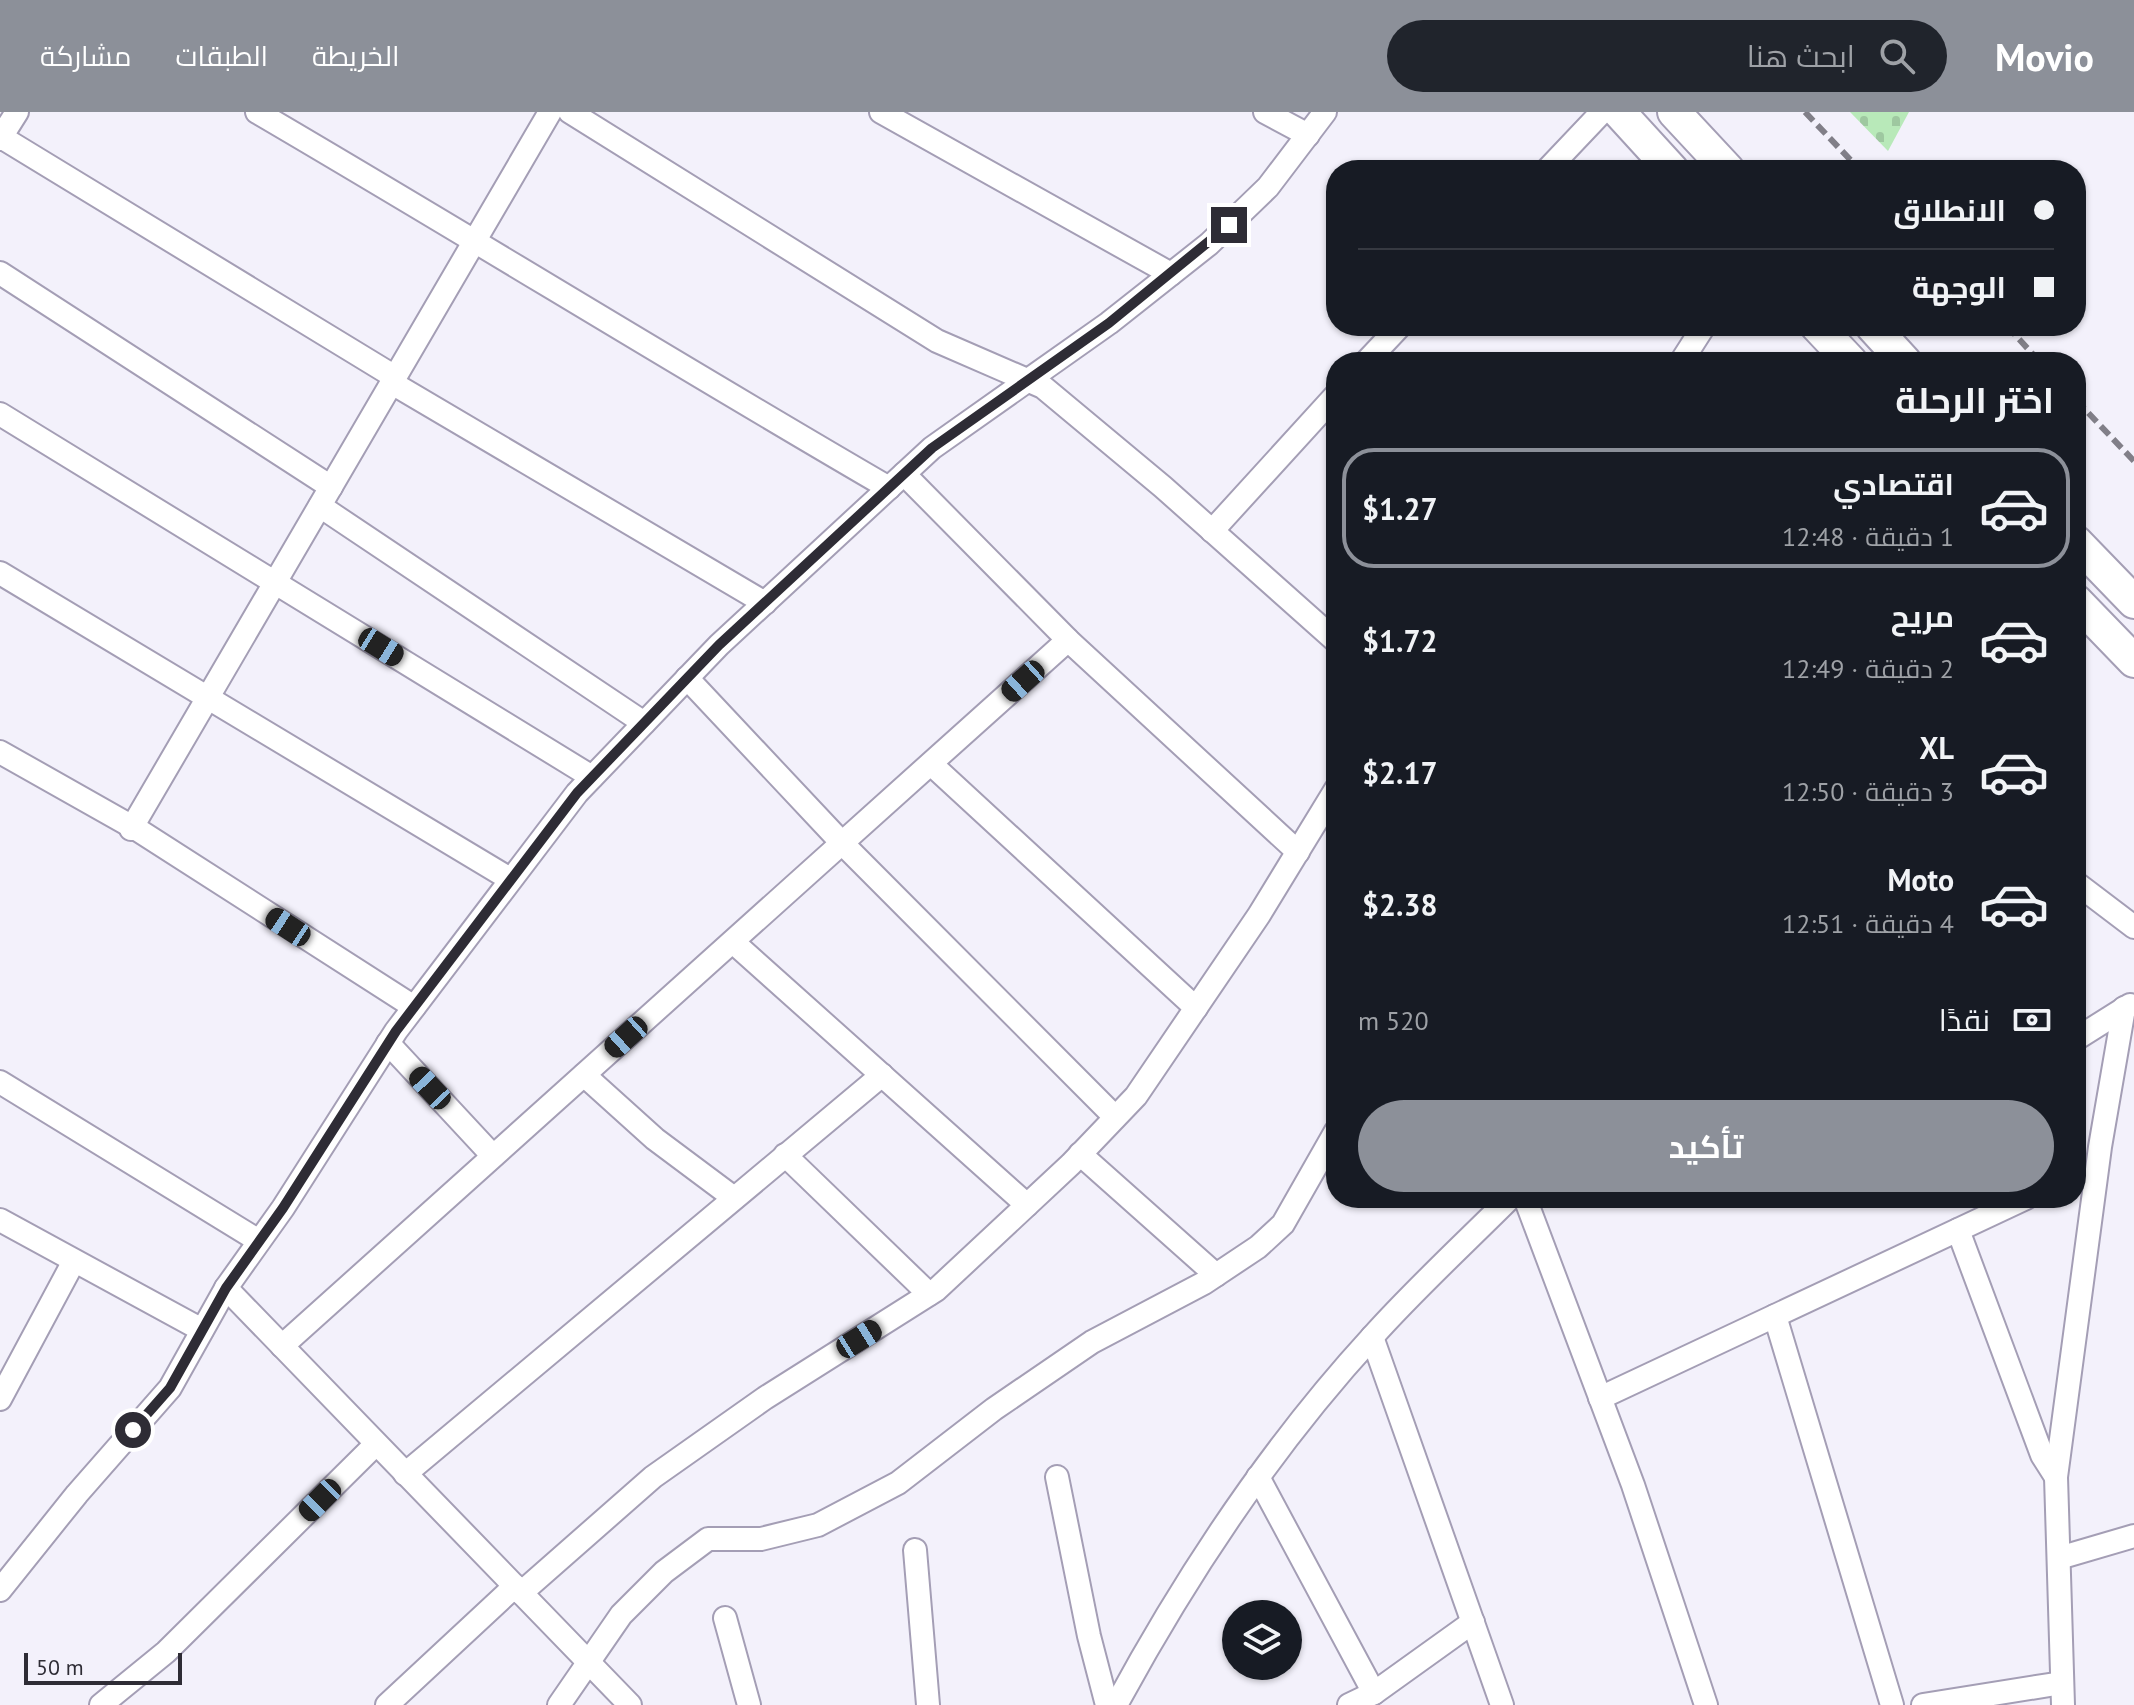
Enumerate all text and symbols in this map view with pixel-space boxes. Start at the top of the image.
search box [1387,20,1947,92]
text: Movio [1995,32,2094,81]
icon: search [1875,34,1919,78]
text: ابحث هنا [1747,36,1855,75]
text: مشاركة [40,37,131,74]
text: الطبقات [175,37,268,74]
text: الخريطة [312,37,399,74]
text: الانطلاق [1893,190,2006,229]
route end [1211,207,1247,243]
text: الوجهة [1912,267,2006,306]
text: اختر الرحلة [1895,376,2054,423]
text: اقتصادي [1833,464,1954,503]
icon: car [1978,472,2050,544]
text: $1.27 [1362,489,1437,528]
text: 1 دقيقة · 12:48 [1782,520,1954,553]
text: مريح [1891,596,1954,635]
icon: car [1978,604,2050,676]
text: $1.72 [1362,621,1437,660]
car [354,624,408,670]
text: 2 دقيقة · 12:49 [1782,652,1954,685]
car [997,656,1049,706]
text: XL [1920,728,1954,767]
icon: car [1978,736,2050,808]
text: $2.17 [1362,753,1437,792]
text: 3 دقيقة · 12:50 [1782,775,1954,808]
text: Moto [1887,860,1954,899]
icon: car [1978,868,2050,940]
text: $2.38 [1362,885,1437,924]
car [261,904,315,950]
text: 4 دقيقة · 12:51 [1782,907,1954,940]
icon: cash [2010,998,2054,1042]
text: نقدًا [1939,1000,1990,1039]
text: 520 m [1358,1004,1429,1037]
car [600,1012,652,1062]
car [405,1062,455,1114]
button: تأكيد [1358,1100,2054,1192]
car [832,1316,886,1362]
route start [115,1412,151,1448]
car [295,1475,345,1525]
map controls [1222,1600,1302,1680]
button: layers [1222,1600,1302,1680]
scale bar [24,1649,182,1685]
text: 50 m [36,1653,84,1681]

